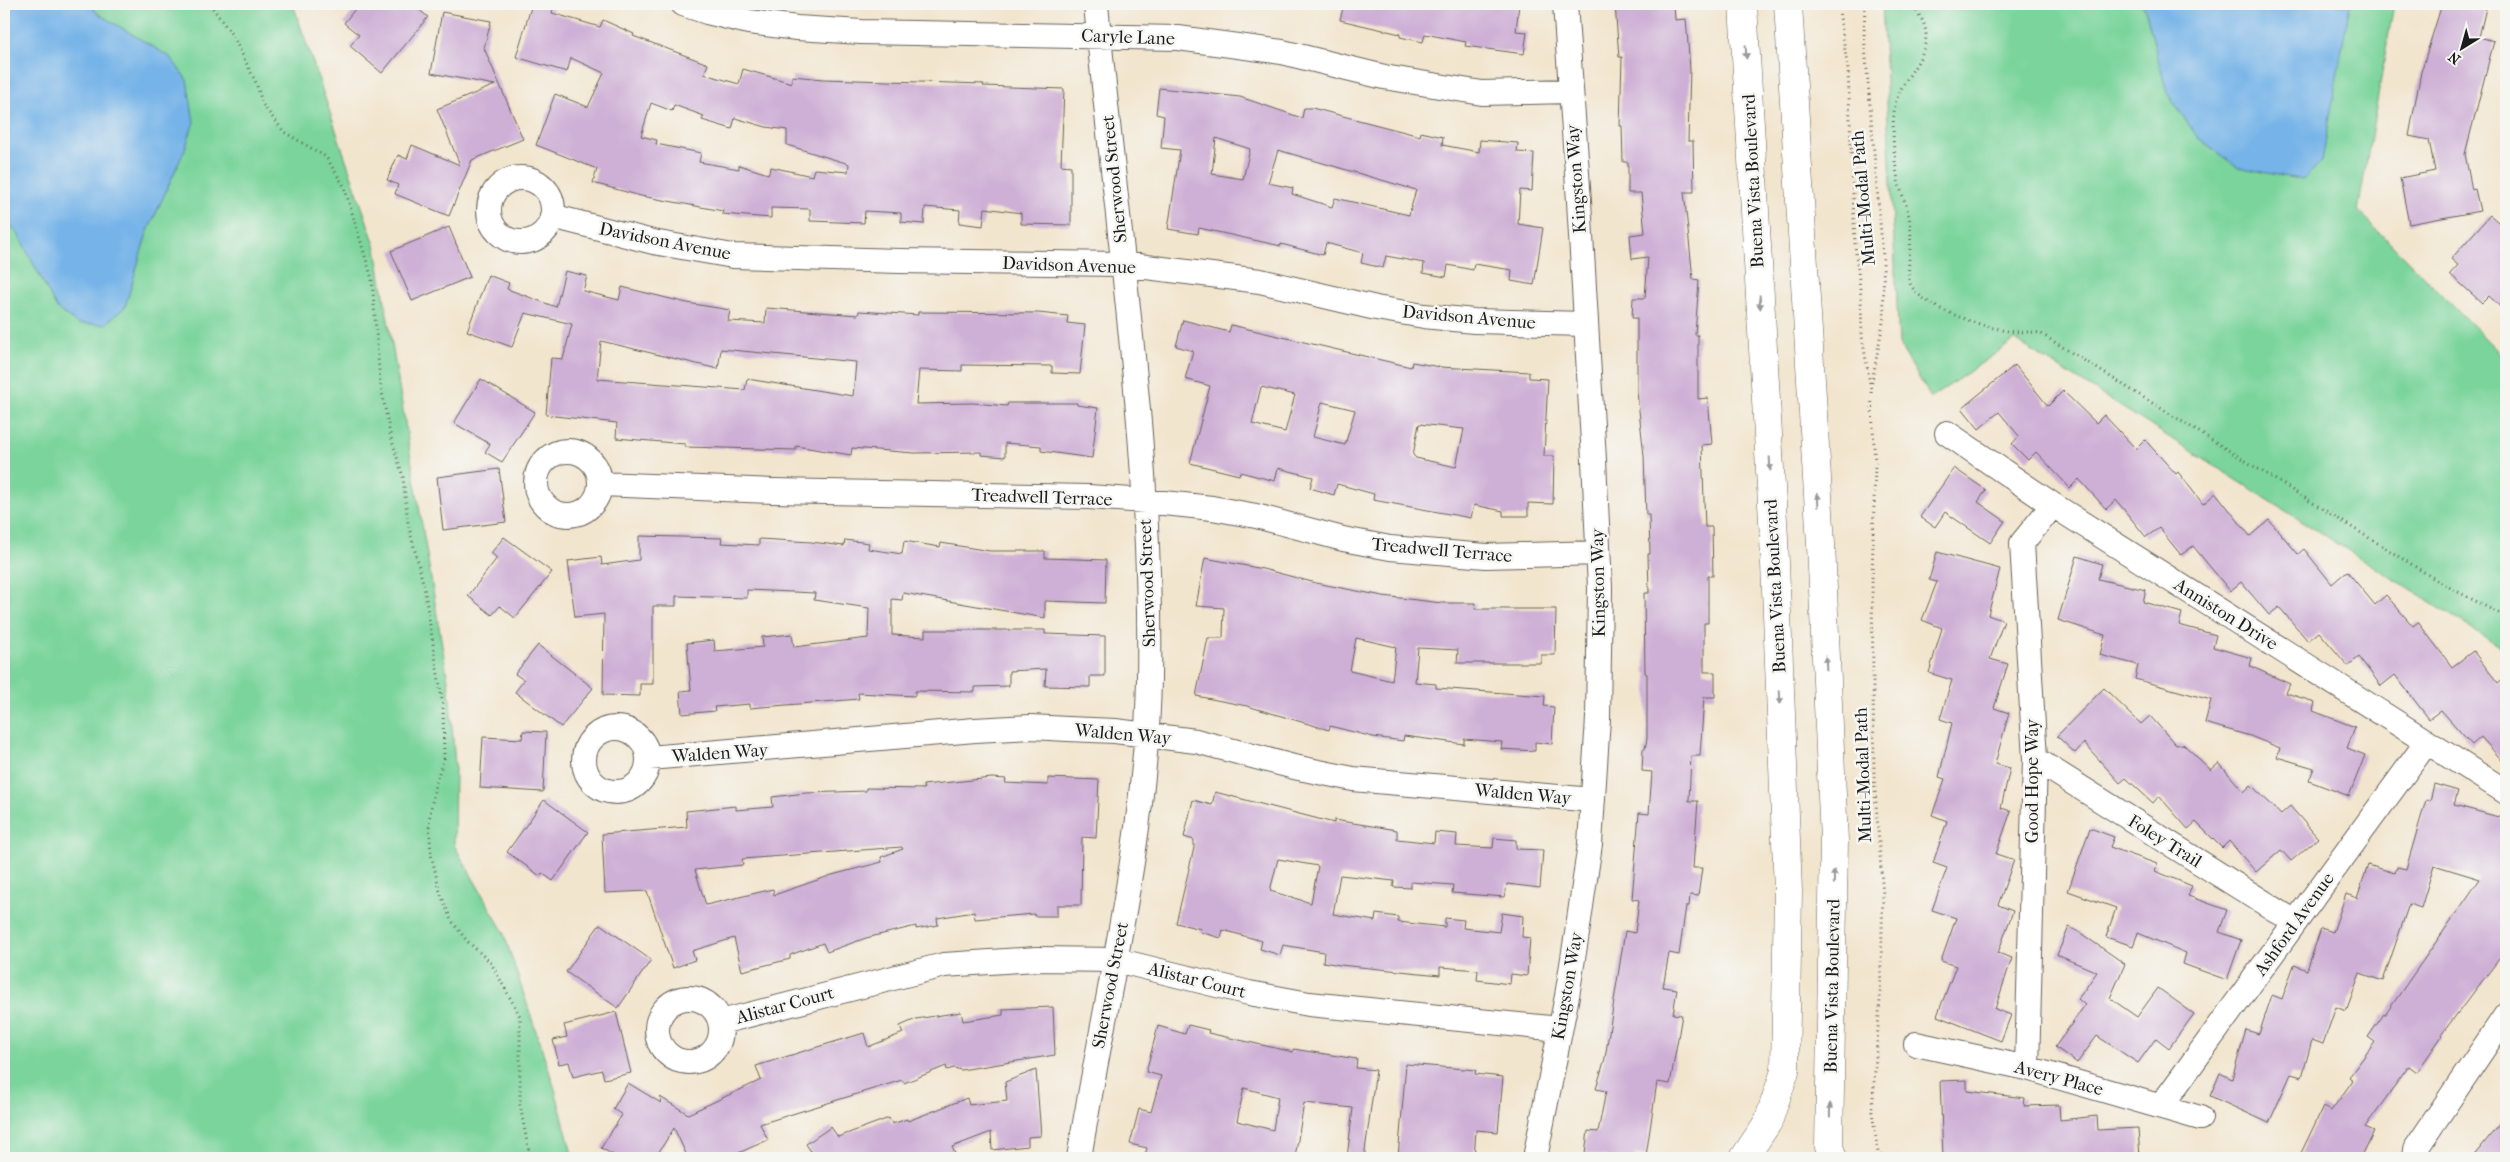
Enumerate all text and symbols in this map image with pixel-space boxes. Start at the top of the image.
north arrow [2438,22,2488,72]
street label: Caryle Lane [1081,25,1175,50]
one-way arrow [1743,45,1751,61]
text: N [2445,48,2464,68]
street label: Buena Vista Boulevard [1738,93,1769,269]
street label: Sherwood Street [1097,113,1132,244]
street label: Kingston Way [1562,122,1591,234]
street label: Multi-Modal Path [1847,129,1880,266]
street label: Davidson Avenue [597,218,733,265]
street label: Davidson Avenue [1002,253,1136,278]
one-way arrow [1757,294,1765,310]
street label: Davidson Avenue [1401,301,1537,334]
one-way arrow [1766,457,1774,473]
street label: Treadwell Terrace [971,485,1113,510]
one-way arrow [1814,492,1822,508]
street label: Buena Vista Boulevard [1760,498,1791,674]
street label: Sherwood Street [1135,518,1160,648]
street label: Kingston Way [1587,527,1610,638]
street label: Treadwell Terrace [1371,534,1513,567]
street label: Anniston Drive [2169,574,2282,655]
one-way arrow [1822,654,1830,670]
one-way arrow [1777,689,1785,705]
street label: Multi-Modal Path [1851,707,1876,843]
street label: Good Hope Way [2022,717,2043,843]
street label: Walden Way [1073,720,1173,749]
street label: Walden Way [670,740,770,767]
street label: Walden Way [1473,780,1573,809]
street label: Foley Trail [2124,811,2205,872]
one-way arrow [1830,869,1838,885]
street label: Ashford Avenue [2249,869,2339,981]
street label: Buena Vista Boulevard [1820,898,1845,1073]
street label: Sherwood Street [1088,919,1133,1050]
street label: Kingston Way [1548,929,1588,1042]
street label: Alistar Court [1145,958,1249,1003]
street label: Alistar Court [733,982,837,1029]
street label: Avery Place [2011,1056,2106,1100]
one-way arrow [1826,1102,1834,1118]

